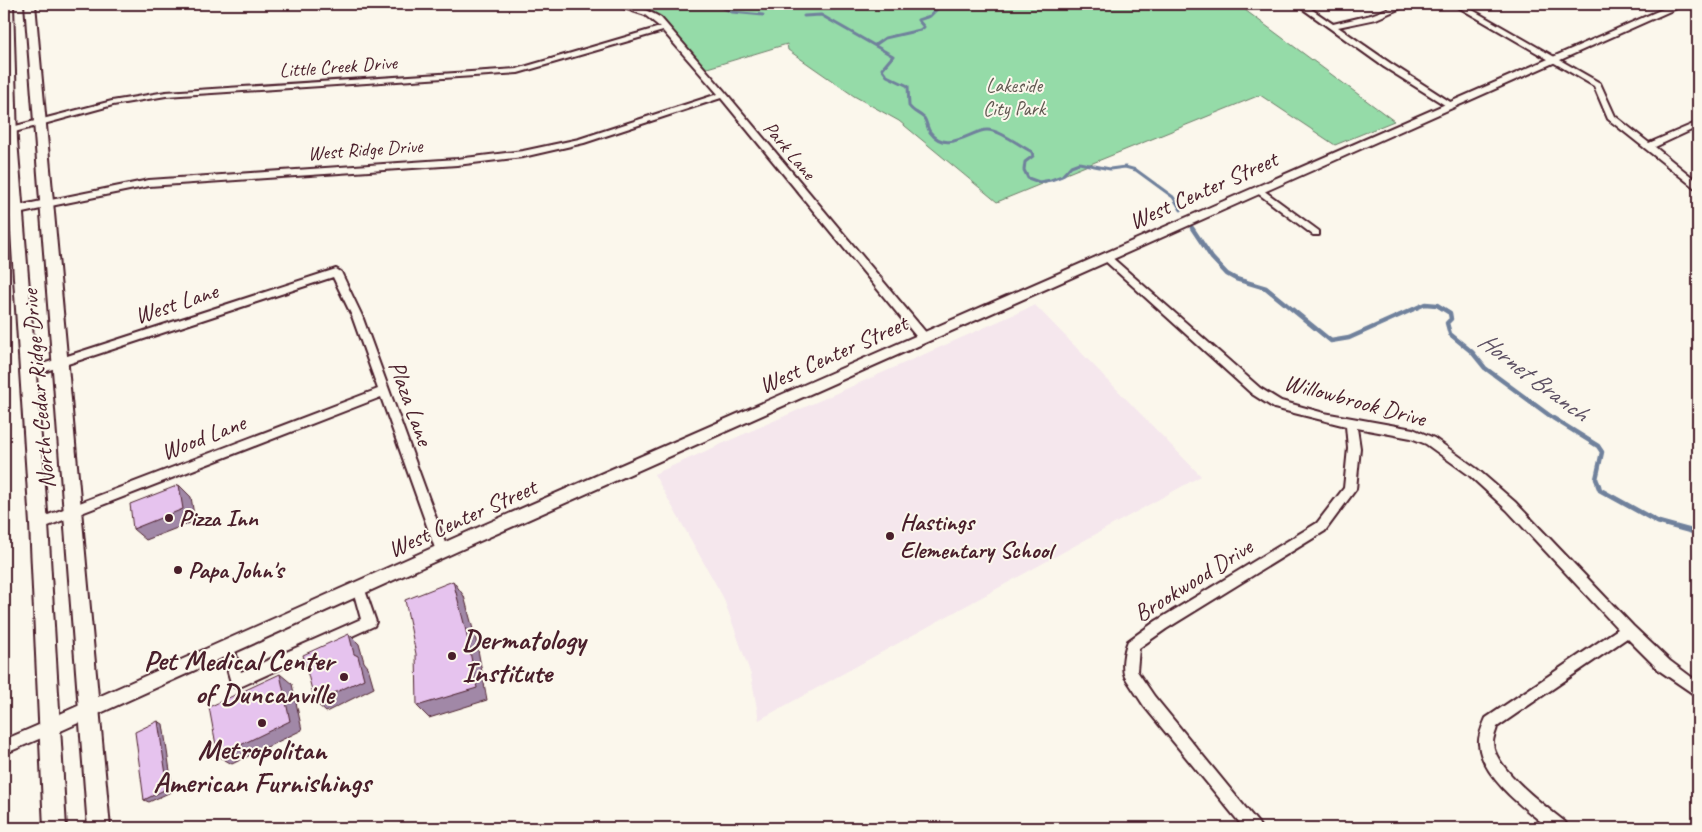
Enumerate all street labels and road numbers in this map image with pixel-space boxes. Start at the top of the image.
street label: Little Creek Drive [278,50,399,83]
street label: Park Lane [758,116,822,186]
street label: West Ridge Drive [307,133,425,166]
street label: West Center Street [1124,143,1284,236]
street label: West Lane [131,275,223,331]
street label: North Cedar Ridge Drive [14,286,62,490]
street label: West Center Street [754,307,914,400]
street label: Plaza Lane [382,357,441,451]
street label: Willowbrook Drive [1281,367,1431,434]
street label: Wood Lane [156,406,252,467]
street label: West Center Street [383,471,543,564]
street label: Brookwood Drive [1128,531,1260,628]

